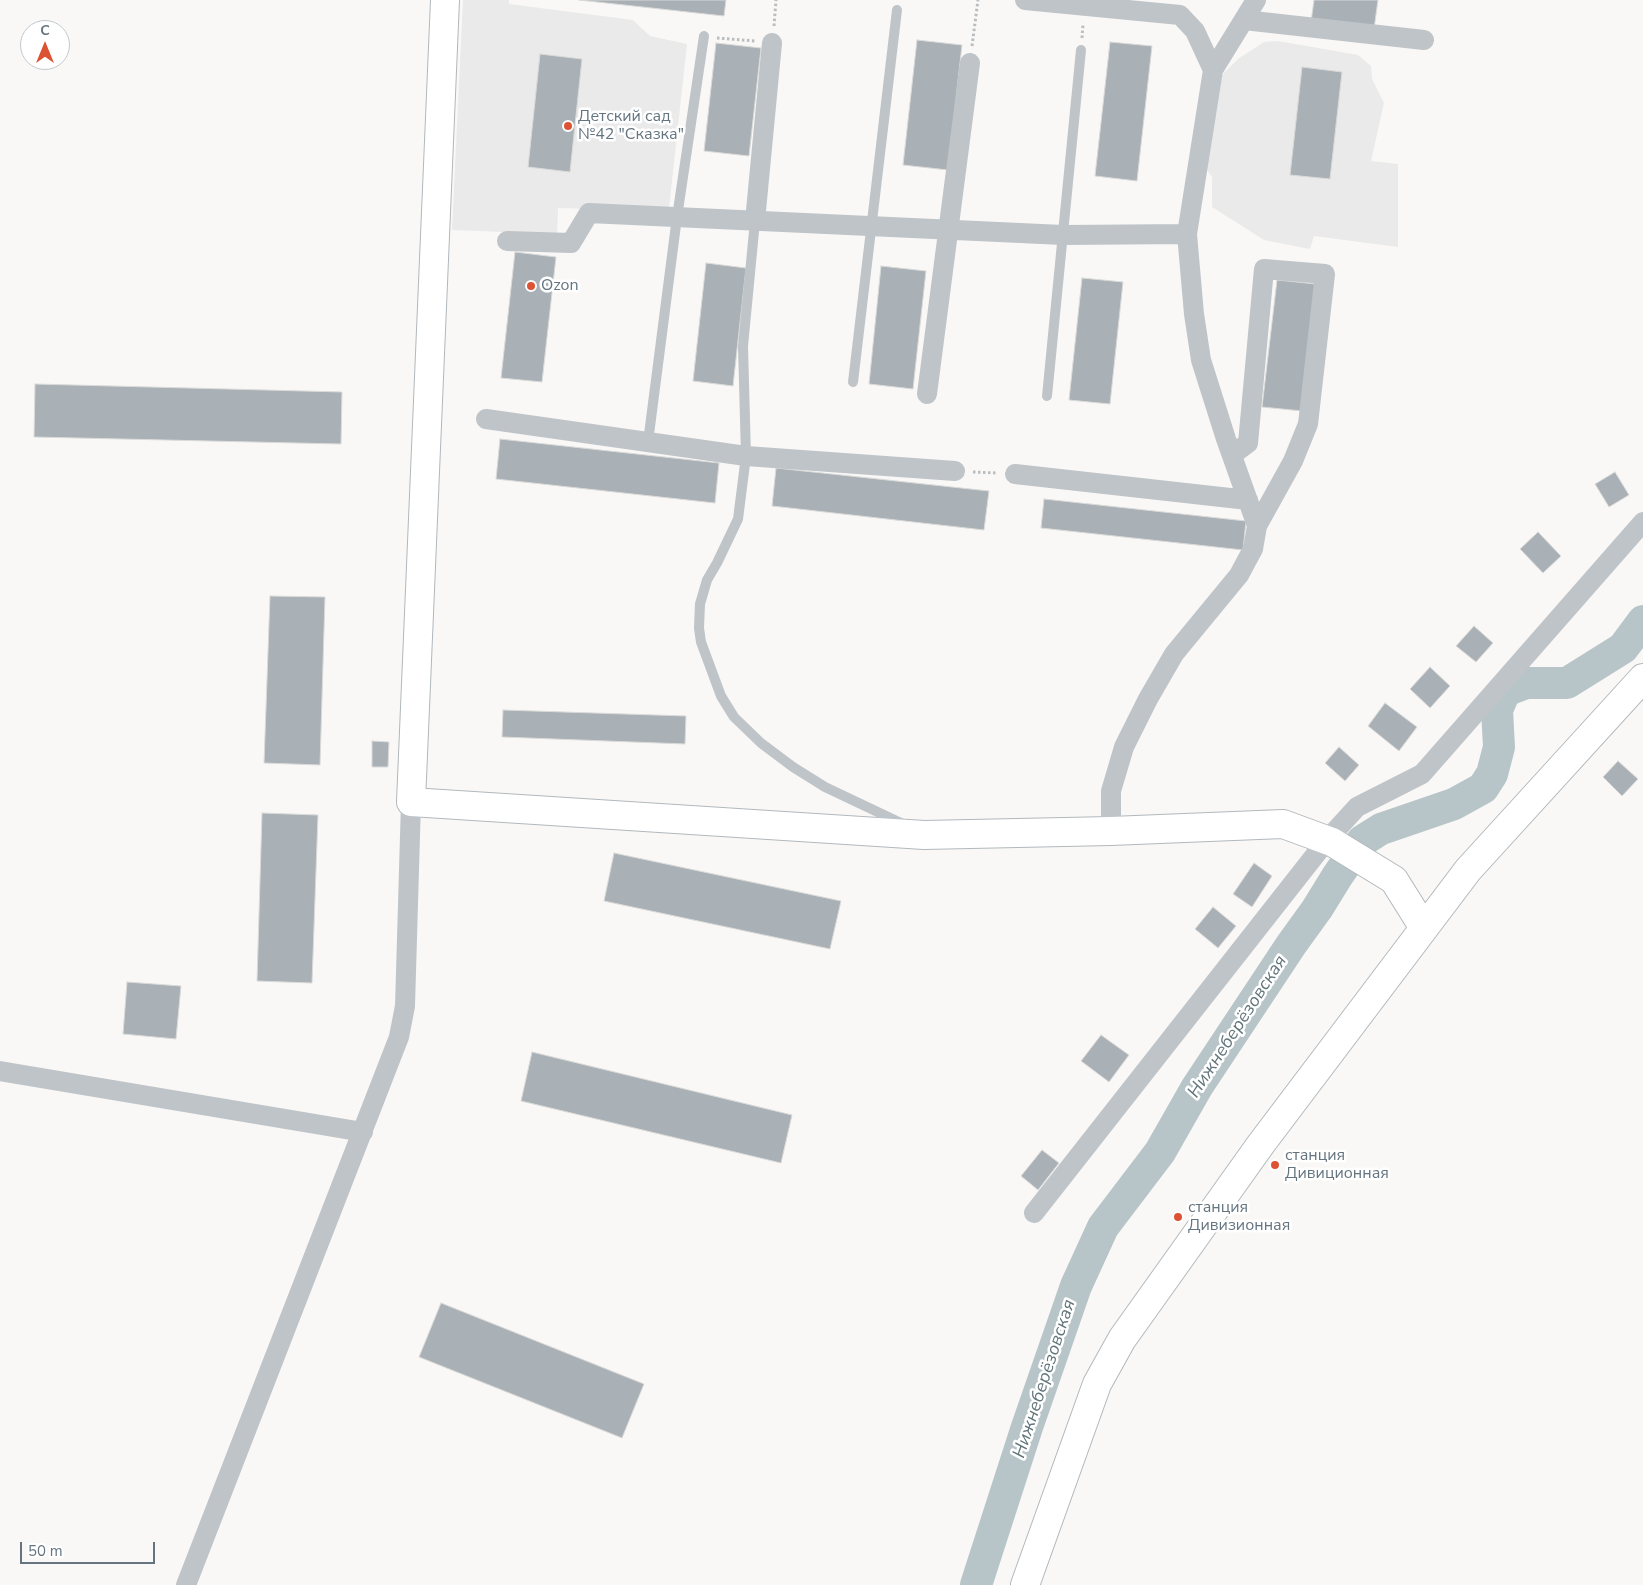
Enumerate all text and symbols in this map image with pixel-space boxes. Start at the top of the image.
north arrow [20,20,70,70]
text: С [40,21,50,40]
place label: Детский сад №42 "Сказка" [578,107,684,145]
marker: Детский сад №42 "Сказка" [562,120,574,132]
place label: Ozon [541,276,579,296]
marker: Ozon [525,280,537,292]
water label: Нижнеберёзовская [1184,952,1292,1102]
place label: станция Дивиционная [1285,1146,1389,1184]
marker: станция Дивиционная [1269,1159,1281,1171]
place label: станция Дивизионная [1188,1198,1290,1236]
marker: станция Дивизионная [1172,1211,1184,1223]
water label: Нижнеберёзовская [1009,1297,1081,1461]
scale bar [22,1532,158,1564]
text: 50 m [28,1541,63,1561]

